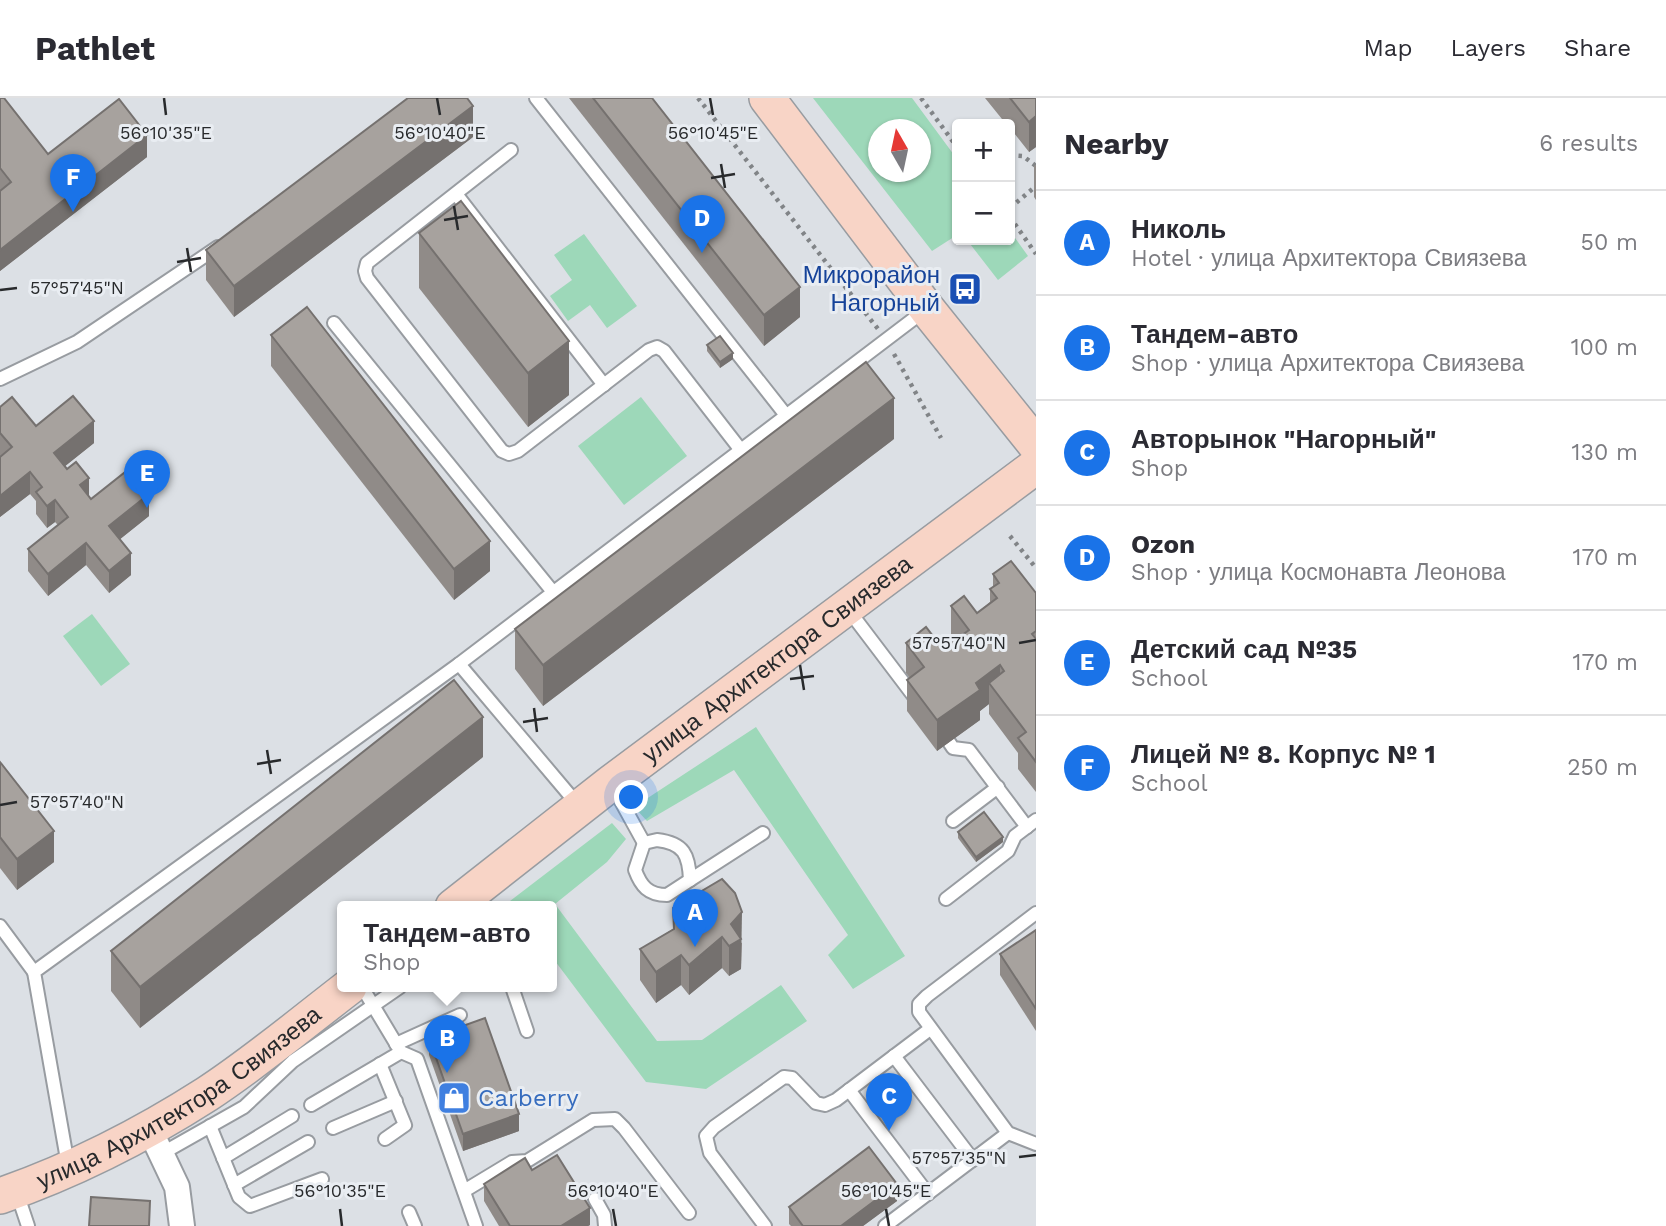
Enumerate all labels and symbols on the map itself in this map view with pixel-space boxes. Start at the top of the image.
north arrow [868,119,931,182]
text: 56°10'35"E [120,122,212,143]
text: 56°10'40"E [394,122,486,143]
text: 56°10'45"E [668,122,758,143]
pin: F [50,154,96,212]
pin: D [679,195,725,253]
place label: Микрорайон Нагорный [803,261,940,317]
bus stop icon: Микрорайон Нагорный [946,270,984,308]
text: 57°57'45"N [30,277,124,298]
pin: E [124,450,170,508]
street label: улица Архитектора Свиязева [637,549,918,769]
text: 57°57'40"N [912,632,1006,653]
your location [614,780,648,814]
text: 57°57'40"N [30,791,124,812]
pin: A [672,889,718,947]
street label: улица Архитектора Свиязева [33,1000,327,1195]
pin: B [424,1015,470,1073]
pin: C [866,1073,912,1131]
shop icon: Carberry [435,1079,473,1117]
place label: Carberry [478,1084,579,1112]
text: 57°57'35"N [911,1147,1007,1168]
text: 56°10'35"E [294,1180,386,1201]
text: 56°10'40"E [567,1180,659,1201]
text: 56°10'45"E [841,1180,931,1201]

